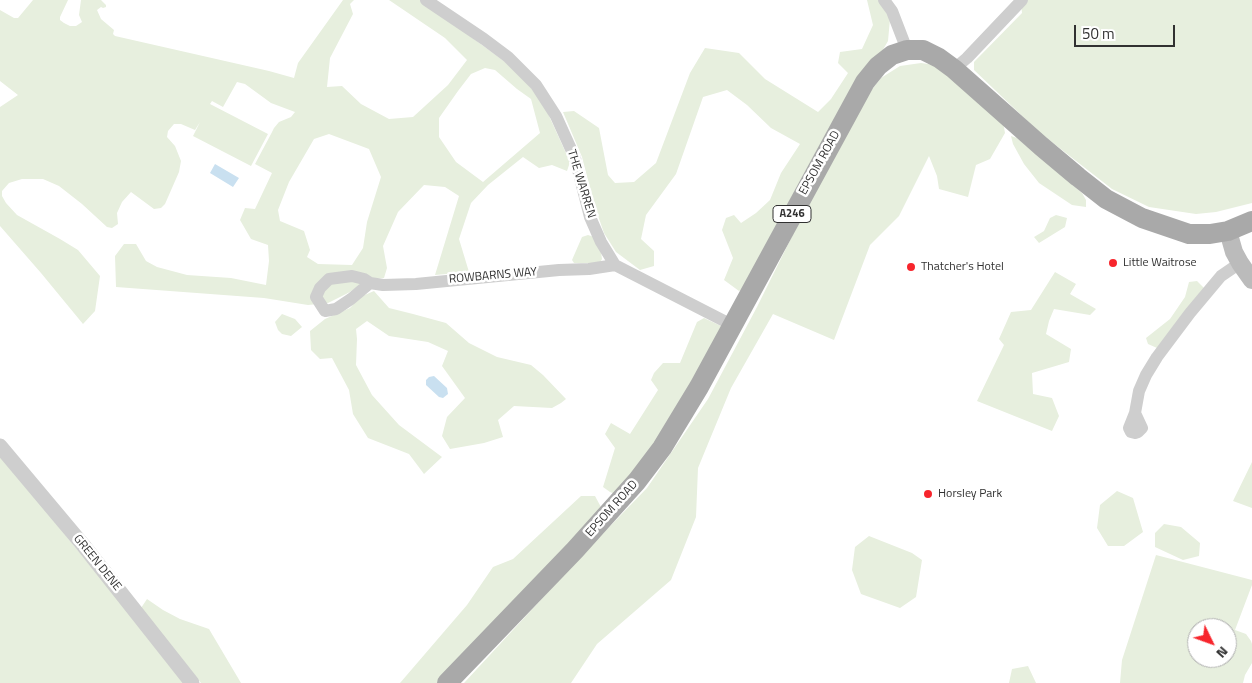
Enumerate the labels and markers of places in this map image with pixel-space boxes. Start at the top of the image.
place label: Little Waitrose [1123,256,1197,270]
marker: Little Waitrose [1107,257,1119,269]
place label: Thatcher's Hotel [921,260,1004,274]
marker: Thatcher's Hotel [905,261,917,273]
place label: Horsley Park [938,487,1002,501]
marker: Horsley Park [922,488,934,500]

